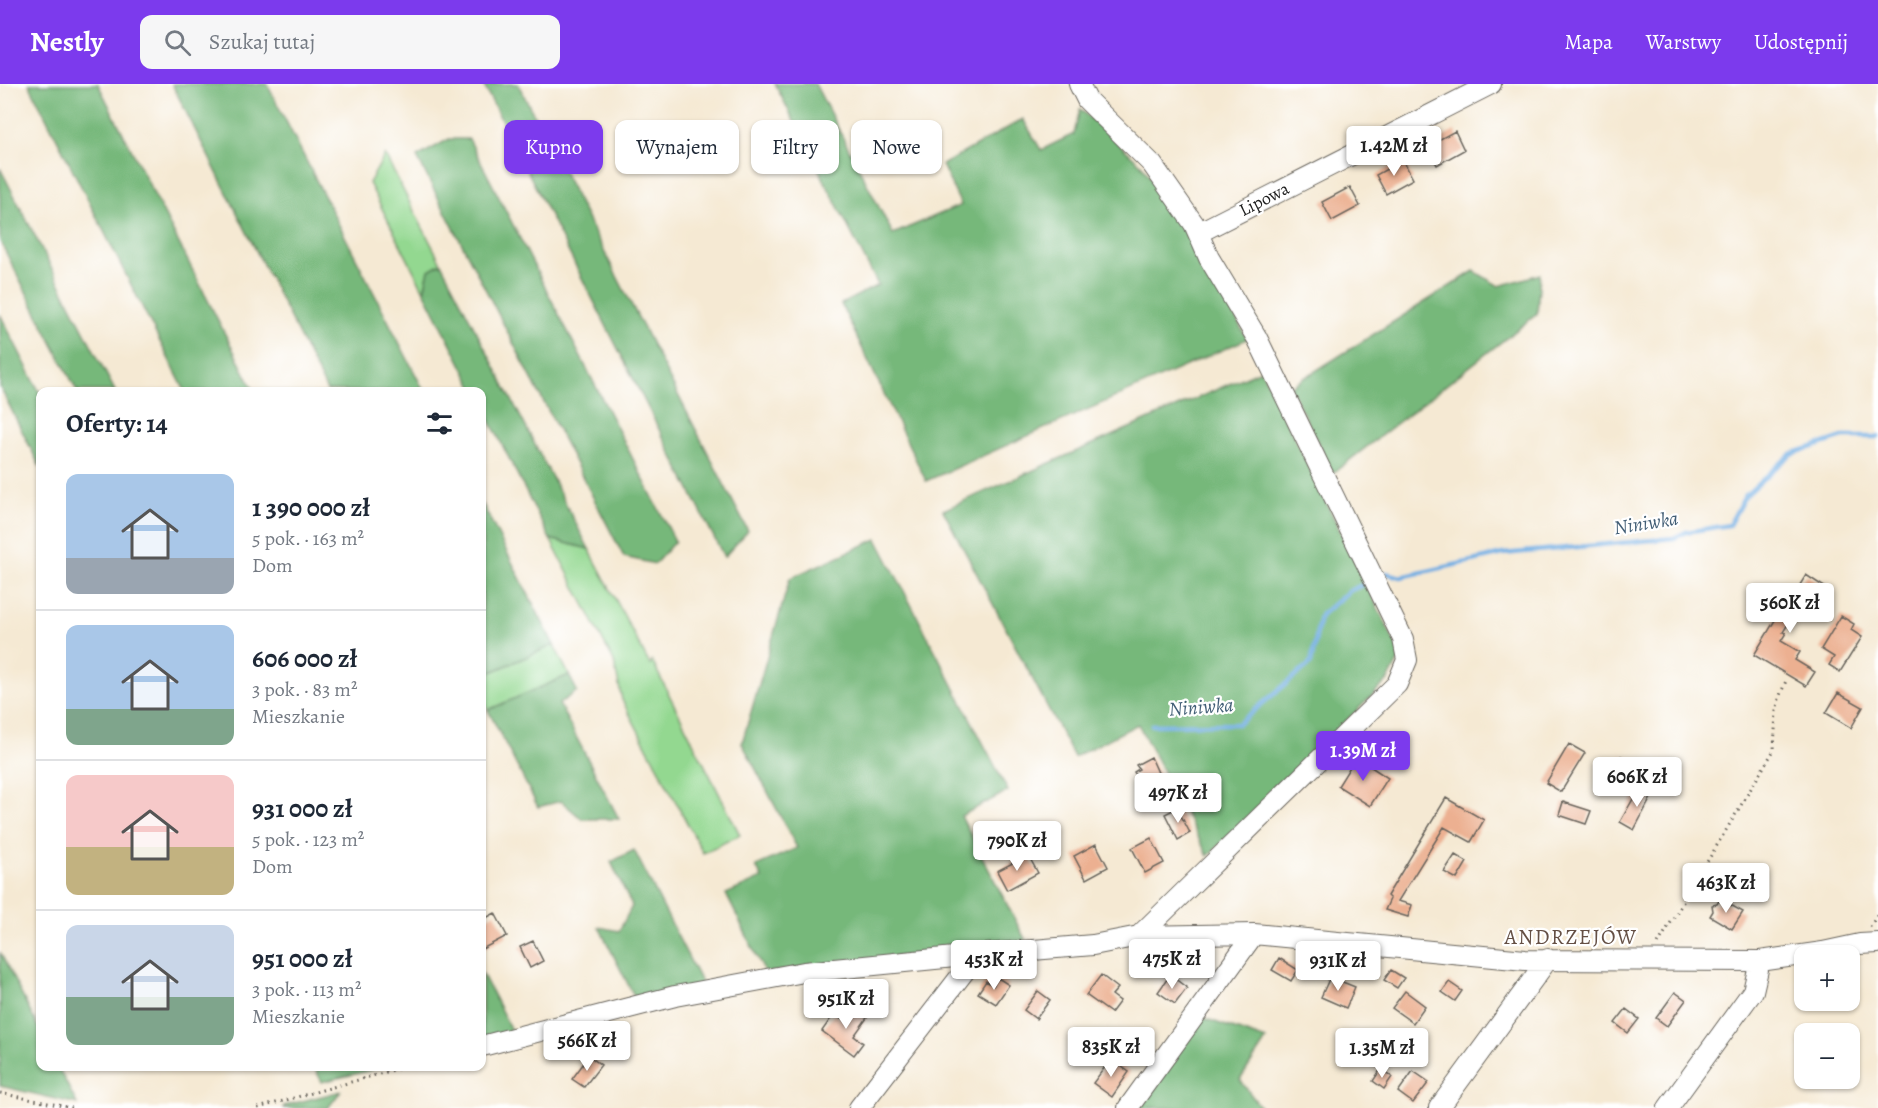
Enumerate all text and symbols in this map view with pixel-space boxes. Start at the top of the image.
search box [140,15,560,69]
text: Nestly [30,23,104,61]
icon: search [161,26,194,59]
text: Szukaj tutaj [209,27,315,57]
text: Mapa [1565,28,1613,56]
text: Warstwy [1646,28,1721,56]
text: Udostępnij [1754,28,1848,56]
chip: Kupno [504,120,603,174]
chip: Wynajem [615,120,739,174]
chip: Filtry [751,120,839,174]
chip: Nowe [851,120,942,174]
pin: 1.42M zł [1332,126,1456,177]
text: 1.42M zł [1360,132,1428,159]
street label: Lipowa [1235,176,1294,222]
text: Oferty: 14 [66,406,168,441]
icon: filters [423,407,456,440]
text: 1 390 000 zł [252,490,370,525]
icon: home [114,498,186,570]
water label: Niniwka [1612,505,1680,541]
text: 5 pok. · 163 m² [252,525,364,552]
text: Dom [252,552,293,579]
pin: 560K zł [1735,583,1845,634]
text: 560K zł [1760,589,1820,616]
text: 606 000 zł [252,641,357,676]
icon: home [114,649,186,721]
text: 3 pok. · 83 m² [252,676,358,703]
water label: Niniwka [1168,691,1234,723]
text: Mieszkanie [252,703,345,730]
pin: 1.39M zł [1301,731,1425,782]
text: 1.39M zł [1330,737,1396,764]
pin: 606K zł [1582,757,1692,808]
text: 606K zł [1607,763,1667,790]
pin: 497K zł [1123,773,1233,824]
text: 497K zł [1148,779,1208,806]
text: 931 000 zł [252,791,353,826]
icon: home [114,799,186,871]
pin: 790K zł [962,821,1072,872]
text: 5 pok. · 123 m² [252,826,364,853]
text: 790K zł [987,827,1047,854]
text: Dom [252,853,293,880]
pin: 463K zł [1671,863,1781,914]
text: 463K zł [1696,869,1756,896]
district label: ANDRZEJÓW [1503,923,1638,951]
pin: 475K zł [1117,939,1227,990]
pin: 453K zł [939,940,1049,991]
text: 951 000 zł [252,941,353,976]
pin: 931K zł [1283,941,1393,992]
text: 475K zł [1143,945,1201,972]
map controls [1794,945,1860,1089]
button: + [1794,945,1860,1011]
text: 453K zł [965,946,1023,973]
text: 931K zł [1310,947,1366,974]
icon: home [114,949,186,1021]
text: 3 pok. · 113 m² [252,976,362,1003]
pin: 951K zł [791,979,901,1030]
text: 951K zł [818,985,874,1012]
text: Mieszkanie [252,1003,345,1030]
pin: 566K zł [532,1021,642,1072]
button: − [1794,1023,1860,1089]
text: 566K zł [557,1027,617,1054]
pin: 835K zł [1056,1027,1166,1078]
pin: 1.35M zł [1320,1028,1444,1079]
text: 835K zł [1082,1033,1140,1060]
text: 1.35M zł [1349,1034,1415,1061]

